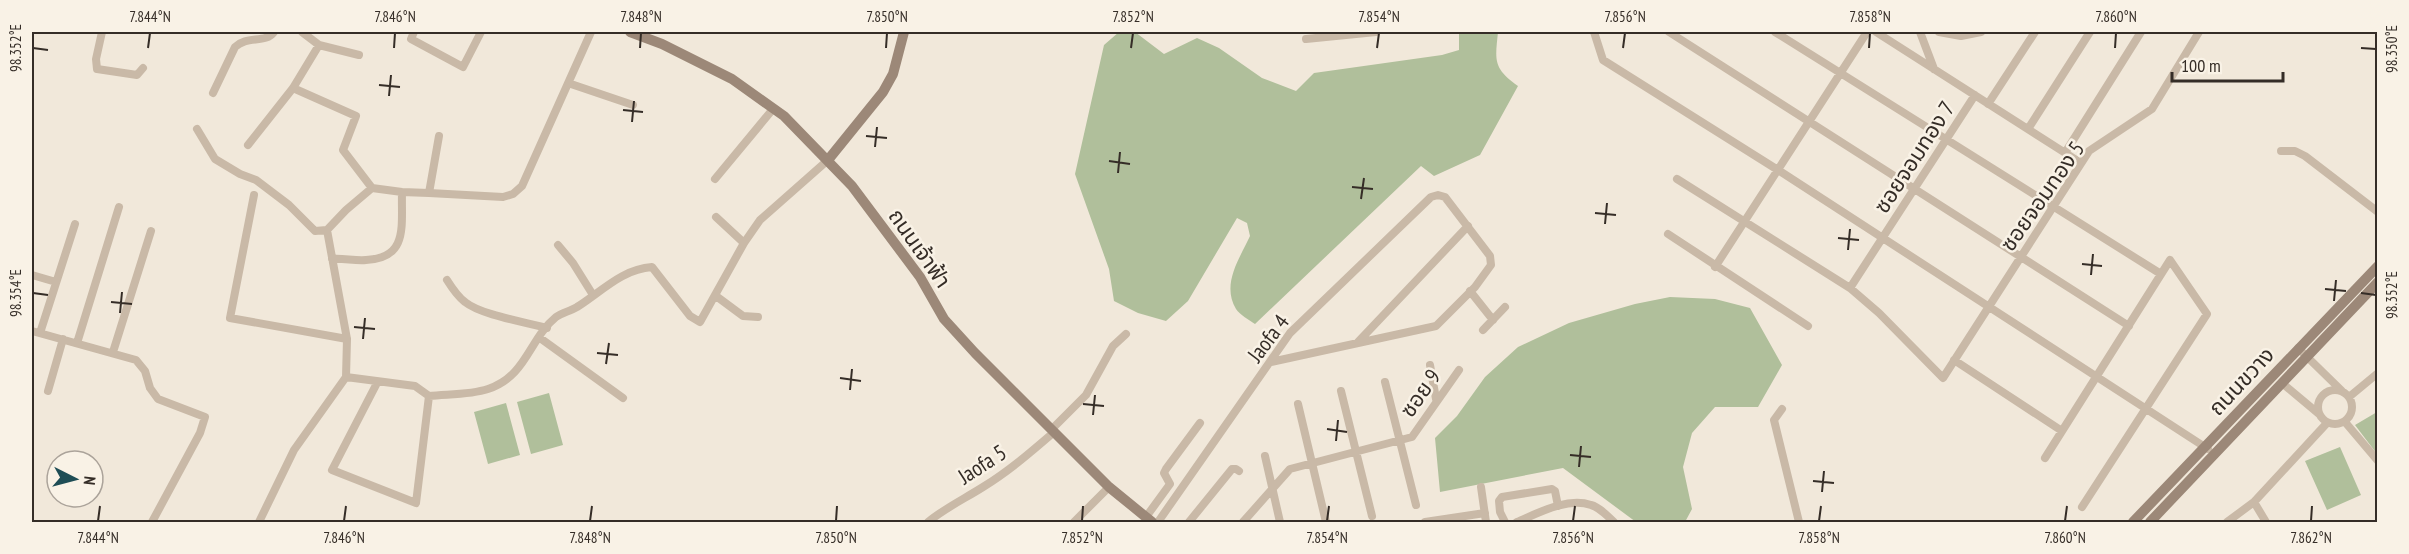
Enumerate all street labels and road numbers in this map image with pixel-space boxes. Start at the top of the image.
street label: ซอยจอมทอง 7 [1867,96,1961,218]
street label: ซอยจอมทอง 5 [1994,135,2090,257]
street label: ถนนเจ้าฟ้า [883,203,957,293]
street label: Jaofa 4 [1240,309,1295,368]
street label: ถนนขวาง [2202,341,2280,421]
street label: ซอย 9 [1393,363,1447,423]
street label: Jaofa 5 [952,438,1012,491]

